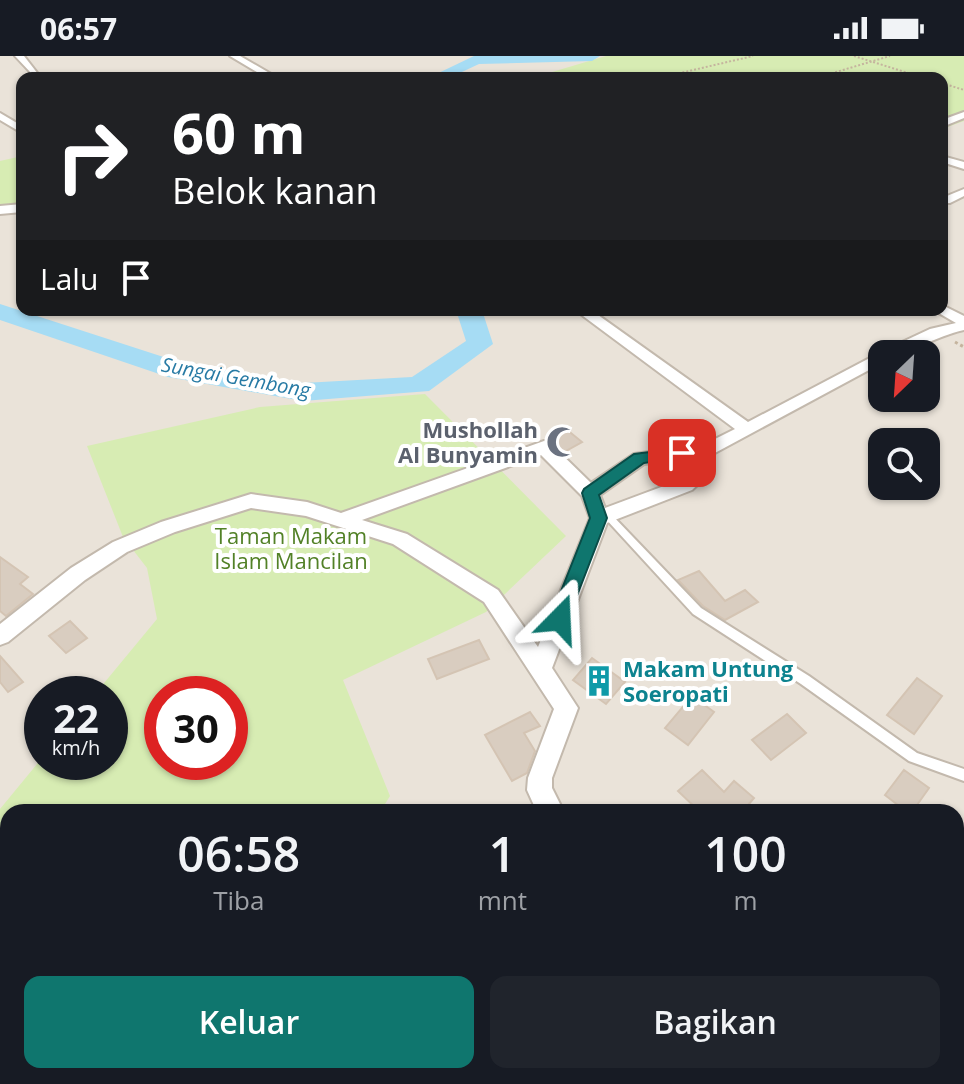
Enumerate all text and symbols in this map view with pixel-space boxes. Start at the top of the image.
text: 06:57 [40,8,117,49]
text: 60 m [172,94,306,170]
icon: right [40,104,144,208]
text: Belok kanan [172,166,378,215]
icon: arrive [114,256,158,300]
text: Lalu [40,258,98,299]
north arrow [868,340,940,412]
map controls [868,340,940,500]
water label: Sungai Gembong [159,351,313,403]
place label: Mushollah Al Bunyamin [398,414,538,469]
pin [648,419,716,487]
mosque icon: Mushollah Al Bunyamin [545,425,579,459]
button: search [868,428,940,500]
icon: arrive [660,431,704,475]
park label: Taman Makam Islam Mancilan [214,520,368,575]
position arrow [518,577,602,661]
place label: Makam Untung Soeropati [623,653,794,708]
building icon: Makam Untung Soeropati [582,664,616,698]
speed limit sign: 30 [144,676,248,780]
text: 22 [53,690,99,745]
text: km/h [52,734,100,761]
text: 06:58 [177,821,300,886]
text: 1 [489,821,516,886]
text: 100 [704,821,787,886]
text: Tiba [213,882,264,918]
text: mnt [478,882,527,918]
text: m [733,882,757,918]
button: Keluar [24,976,474,1068]
button: Bagikan [490,976,940,1068]

